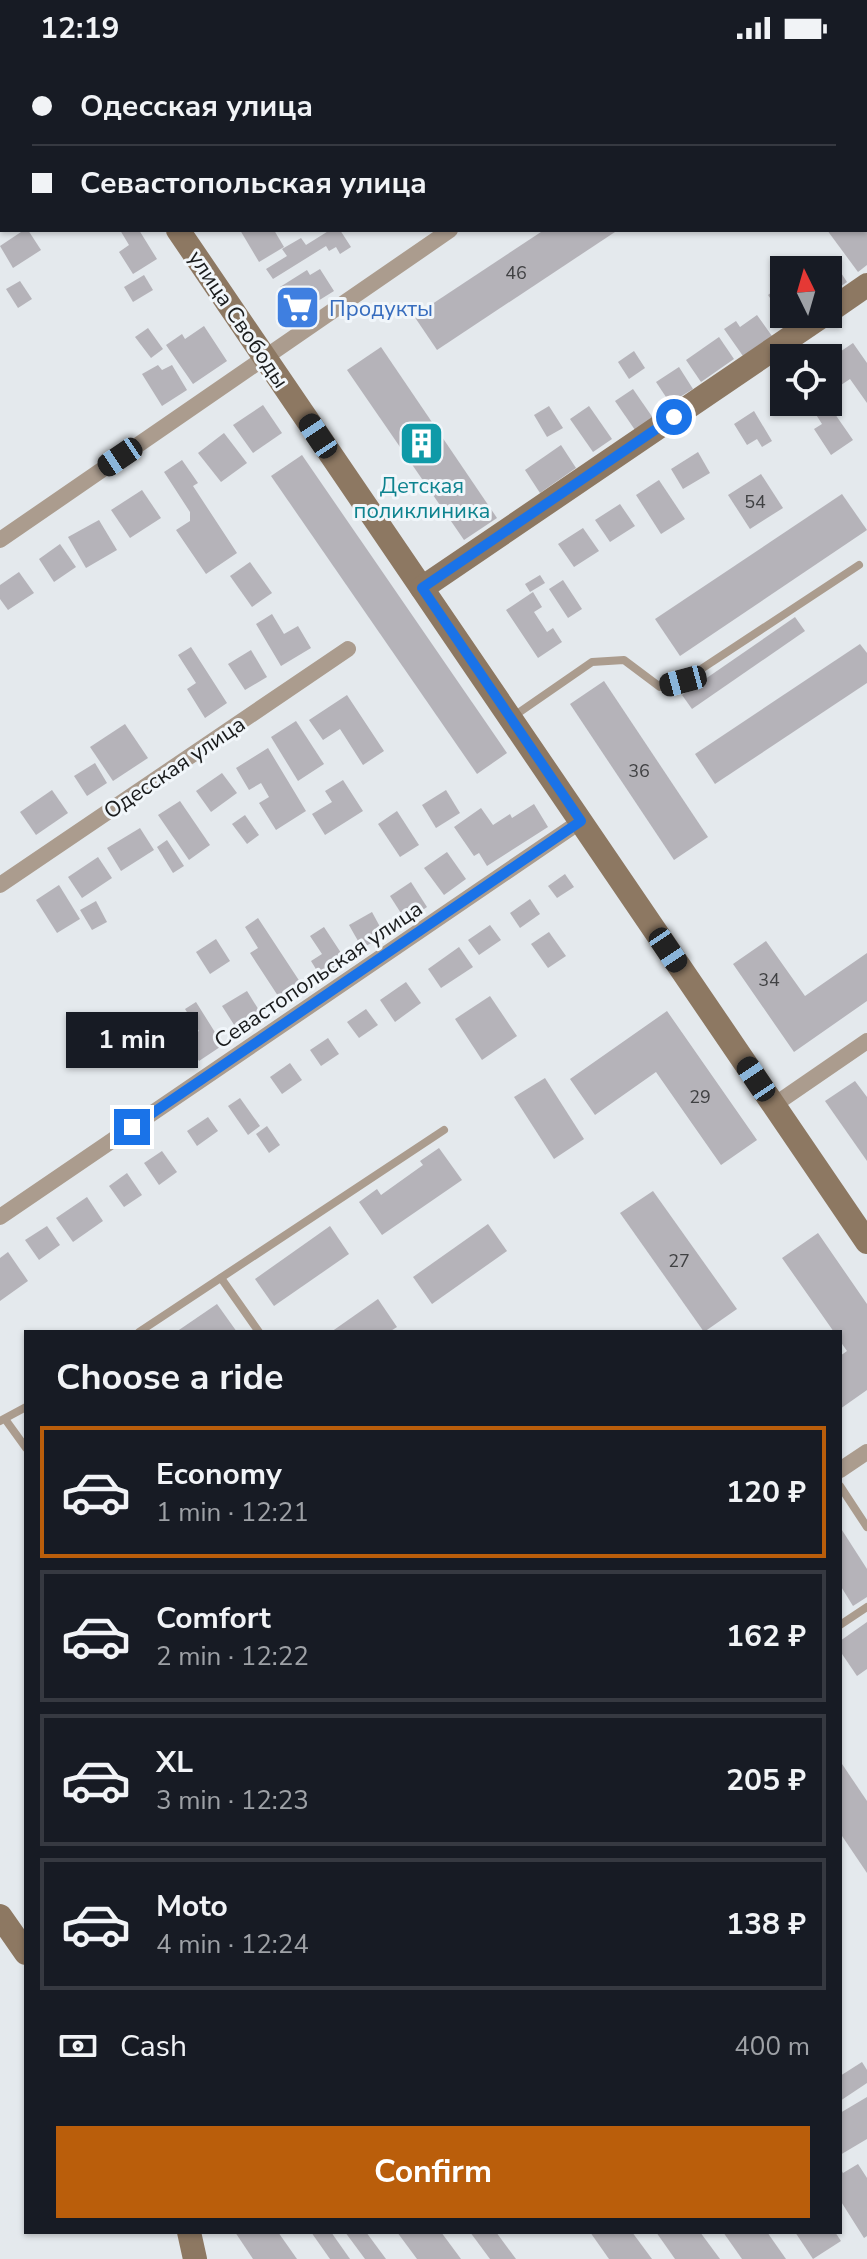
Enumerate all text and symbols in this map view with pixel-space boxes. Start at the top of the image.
text: 12:19 [40,8,119,49]
text: Одесская улица [80,86,313,127]
text: Севастопольская улица [80,163,427,204]
street label: улица Свободы [181,245,295,394]
north arrow [770,256,842,328]
map controls [770,256,842,416]
house number: 46 [505,261,527,285]
supermarket icon: Продукты [274,284,322,332]
place label: Продукты [329,294,433,324]
button: locate [770,344,842,416]
route start [656,399,692,435]
car [295,409,341,463]
building icon: Детская поликлиника [398,420,446,468]
car [93,434,147,480]
place label: Детская поликлиника [354,471,490,526]
house number: 54 [744,490,766,514]
car [657,663,709,699]
street label: Одесская улица [98,709,251,826]
house number: 36 [628,759,650,783]
street label: Севастопольская улица [209,894,429,1056]
car [645,923,691,977]
house number: 34 [758,968,780,992]
callout: 1 min [66,1011,198,1067]
text: 1 min [98,1022,166,1057]
car [733,1052,779,1106]
house number: 29 [689,1085,711,1109]
route end [114,1109,150,1145]
house number: 27 [668,1249,690,1273]
text: Choose a ride [56,1353,284,1402]
text: Economy [156,1454,282,1495]
icon: car [60,1456,132,1528]
text: 120 ₽ [726,1472,806,1513]
text: 1 min · 12:21 [156,1495,309,1530]
text: Comfort [156,1598,271,1639]
icon: car [60,1600,132,1672]
text: 162 ₽ [726,1616,806,1657]
text: 2 min · 12:22 [156,1639,309,1674]
text: XL [156,1742,193,1783]
icon: car [60,1744,132,1816]
text: 205 ₽ [726,1760,806,1801]
text: 3 min · 12:23 [156,1783,309,1818]
text: Moto [156,1886,228,1927]
icon: car [60,1888,132,1960]
text: 138 ₽ [726,1904,806,1945]
text: 4 min · 12:24 [156,1927,309,1962]
icon: cash [56,2024,100,2068]
text: Cash [120,2026,187,2067]
text: 400 m [734,2029,810,2064]
button: Confirm [56,2126,810,2218]

